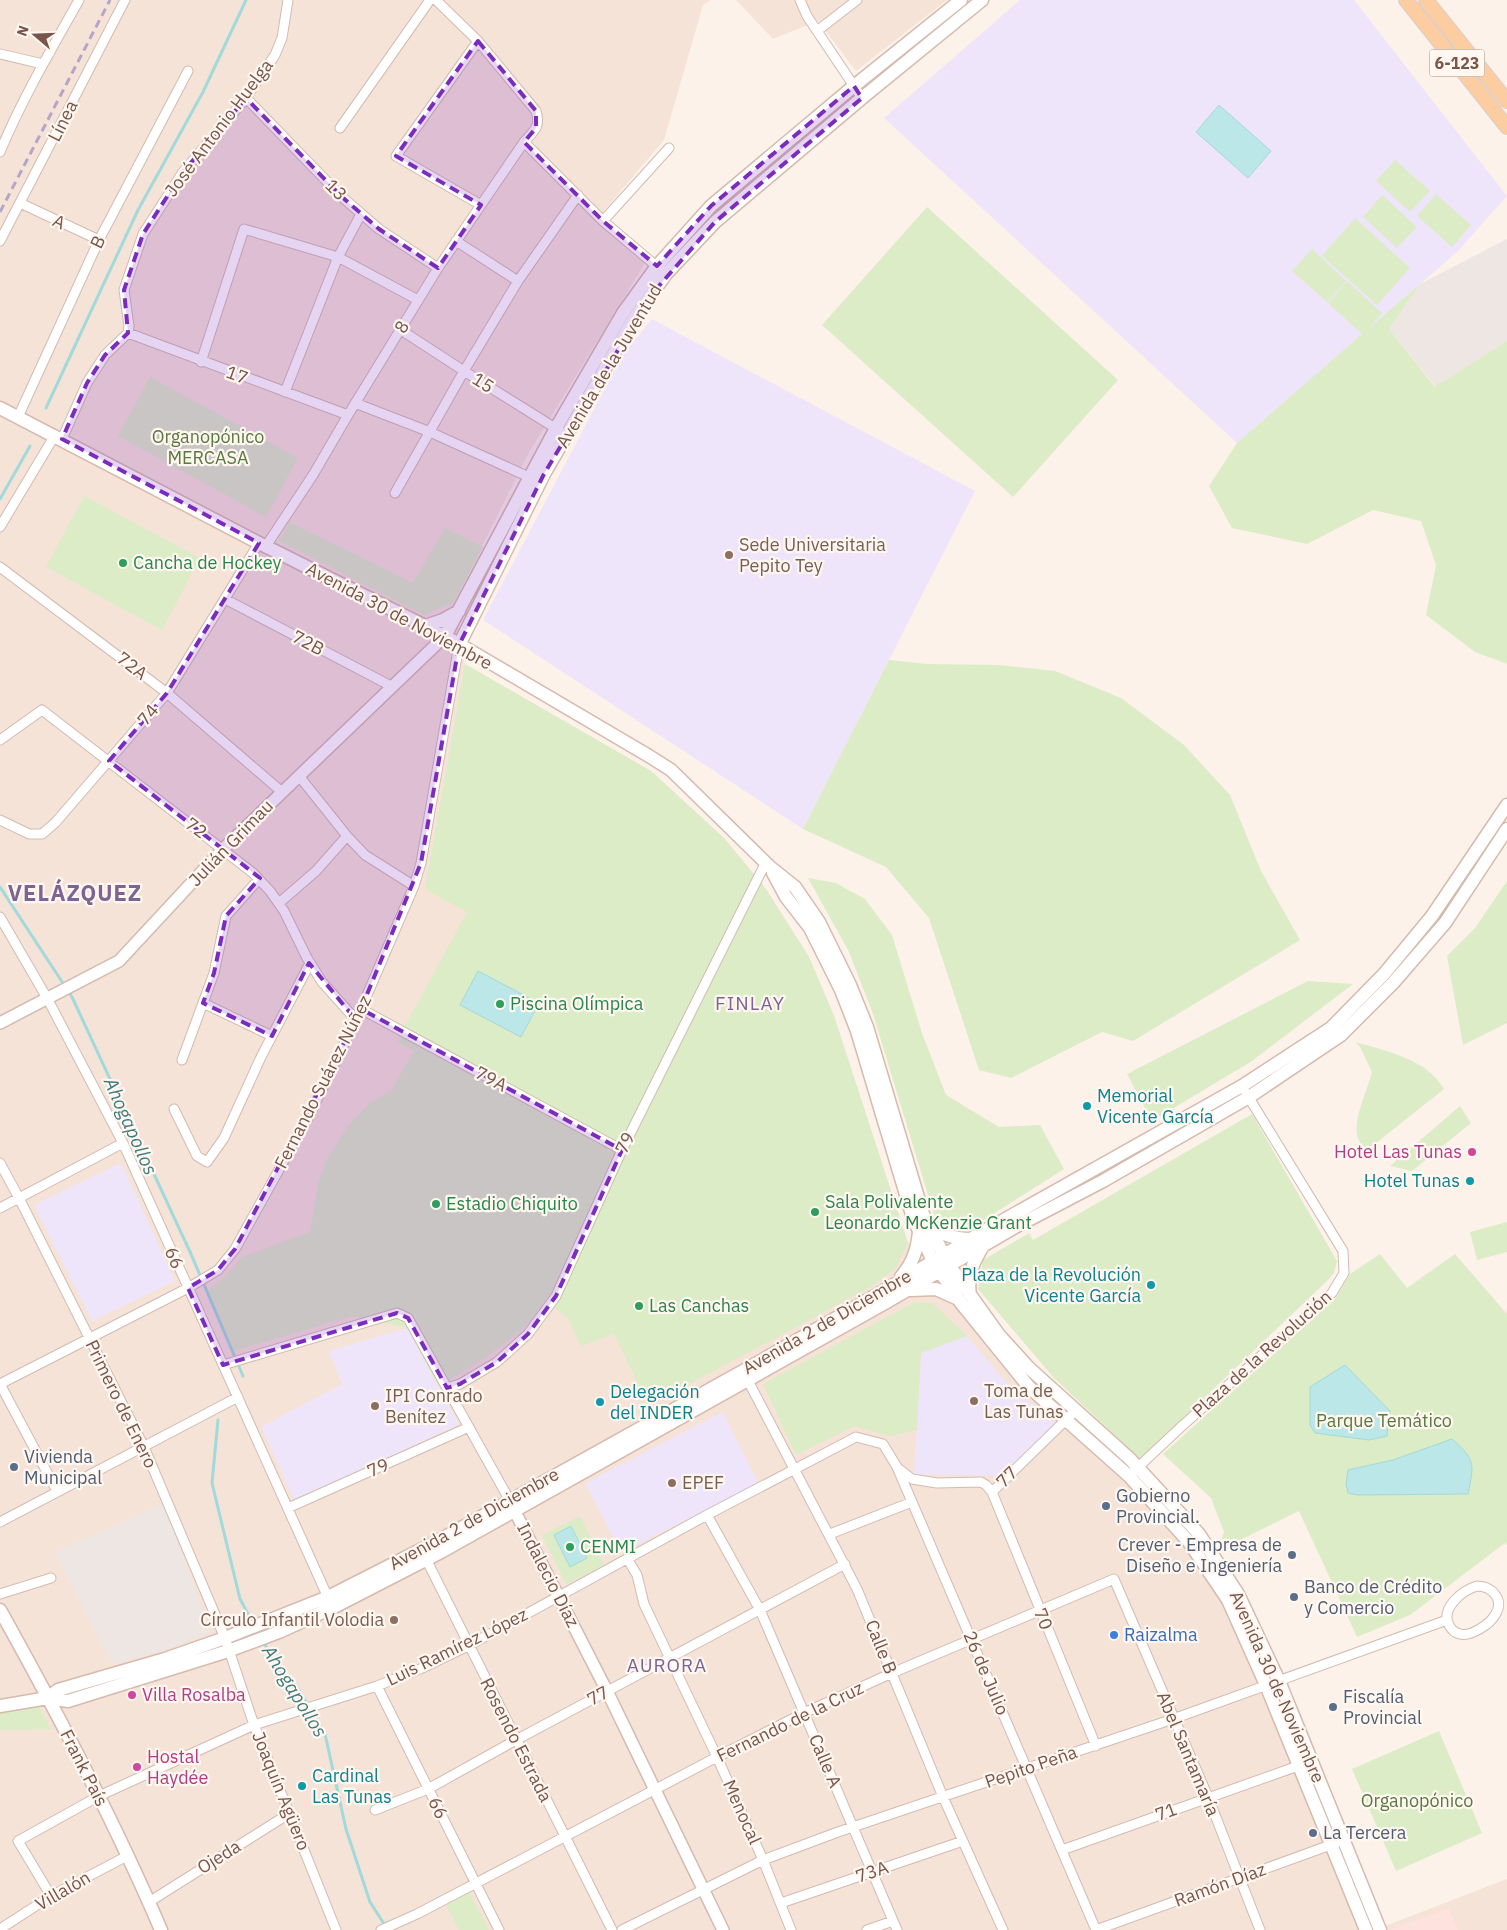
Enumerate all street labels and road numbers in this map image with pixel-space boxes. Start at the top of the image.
road number: 6-123 [1430,49,1484,76]
street label: José Antonio Huelga [159,54,278,201]
street label: Línea [42,96,83,145]
street label: 13 [321,174,352,205]
street label: A [49,209,70,235]
street label: B [85,231,110,252]
street label: Avenida de la Juventud [550,280,667,452]
street label: 8 [389,316,414,337]
street label: 17 [223,360,251,389]
street label: 15 [468,367,499,398]
street label: Avenida 30 de Noviembre [302,557,496,675]
street label: 72B [288,625,328,661]
street label: 72A [112,646,153,685]
street label: 74 [132,699,163,730]
street label: Julián Grimau [183,794,278,891]
street label: 72 [181,812,212,843]
street label: Fernando Suárez Núñez [269,991,376,1172]
street label: 79A [471,1061,512,1097]
street label: 79 [609,1128,640,1158]
street label: 66 [160,1243,189,1272]
street label: Avenida 2 de Diciembre [738,1264,915,1379]
street label: Plaza de la Revolución [1187,1285,1336,1422]
street label: Primero de Enero [80,1336,162,1472]
street label: 79 [363,1453,392,1482]
street label: 77 [991,1461,1022,1492]
street label: Avenida 2 de Diciembre [385,1462,563,1575]
street label: Indalecio Díaz [512,1518,585,1631]
street label: Avenida 30 de Noviembre [1225,1587,1330,1786]
street label: Luis Ramírez López [382,1602,531,1691]
street label: 70 [1029,1604,1058,1633]
street label: Calle B [860,1616,903,1677]
street label: 26 de Julio [958,1627,1014,1718]
street label: Rosendo Estrada [475,1674,558,1806]
street label: Fernando de la Cruz [713,1676,867,1767]
street label: 77 [583,1680,613,1711]
street label: Abel Santamaría [1152,1688,1225,1820]
street label: Frank País [55,1725,114,1810]
street label: Joaquín Agüero [247,1728,316,1854]
street label: Calle A [804,1730,847,1792]
street label: Pepito Peña [982,1740,1080,1793]
street label: Menocal [718,1776,767,1848]
street label: 66 [423,1793,454,1823]
street label: 71 [1152,1797,1180,1826]
street label: Ojeda [193,1834,245,1879]
street label: 73A [852,1855,892,1888]
street label: Ramón Díaz [1171,1857,1269,1912]
street label: Villalón [31,1866,94,1916]

